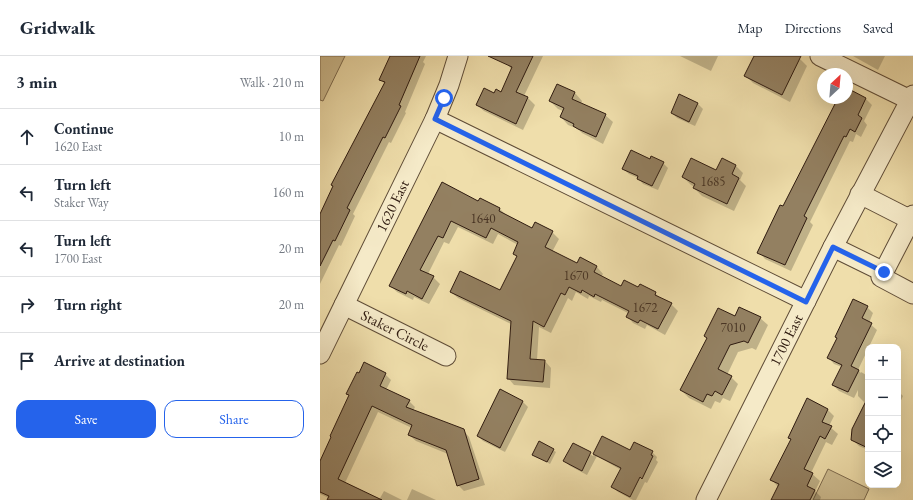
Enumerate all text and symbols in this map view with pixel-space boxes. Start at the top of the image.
text: Gridwalk [20,15,95,40]
text: Map [737,19,763,37]
text: Directions [785,19,841,37]
text: Saved [863,19,893,37]
north arrow [817,68,853,104]
text: 3 min [16,71,57,93]
text: Walk · 210 m [240,74,304,91]
route start [435,89,453,107]
text: Continue [54,119,114,138]
icon: ahead [16,126,38,148]
text: 10 m [279,128,304,145]
text: 1620 East [54,138,102,155]
house number: 1685 [701,173,725,190]
text: Turn left [54,175,111,194]
street label: 1620 East [371,176,413,235]
icon: left [16,182,38,204]
text: 160 m [273,184,304,201]
text: Staker Way [54,194,109,211]
house number: 1640 [471,210,495,227]
text: Turn left [54,231,111,250]
icon: left [16,238,38,260]
text: 20 m [279,240,304,257]
text: 1700 East [54,250,102,267]
route end [875,263,893,281]
house number: 1670 [564,267,588,284]
icon: right [16,294,38,316]
text: Turn right [54,295,122,314]
text: 20 m [279,296,304,313]
house number: 1672 [633,299,658,316]
street label: Staker Circle [358,305,432,355]
street label: 1700 East [765,310,807,369]
house number: 7010 [721,319,745,336]
map controls [865,344,901,488]
button: + [865,344,901,380]
icon: arrive [16,350,38,372]
text: Arrive at destination [54,351,185,370]
button: − [865,380,901,416]
button: Save [16,400,156,438]
button: Share [164,400,304,438]
button: locate [865,416,901,452]
button: layers [865,452,901,488]

